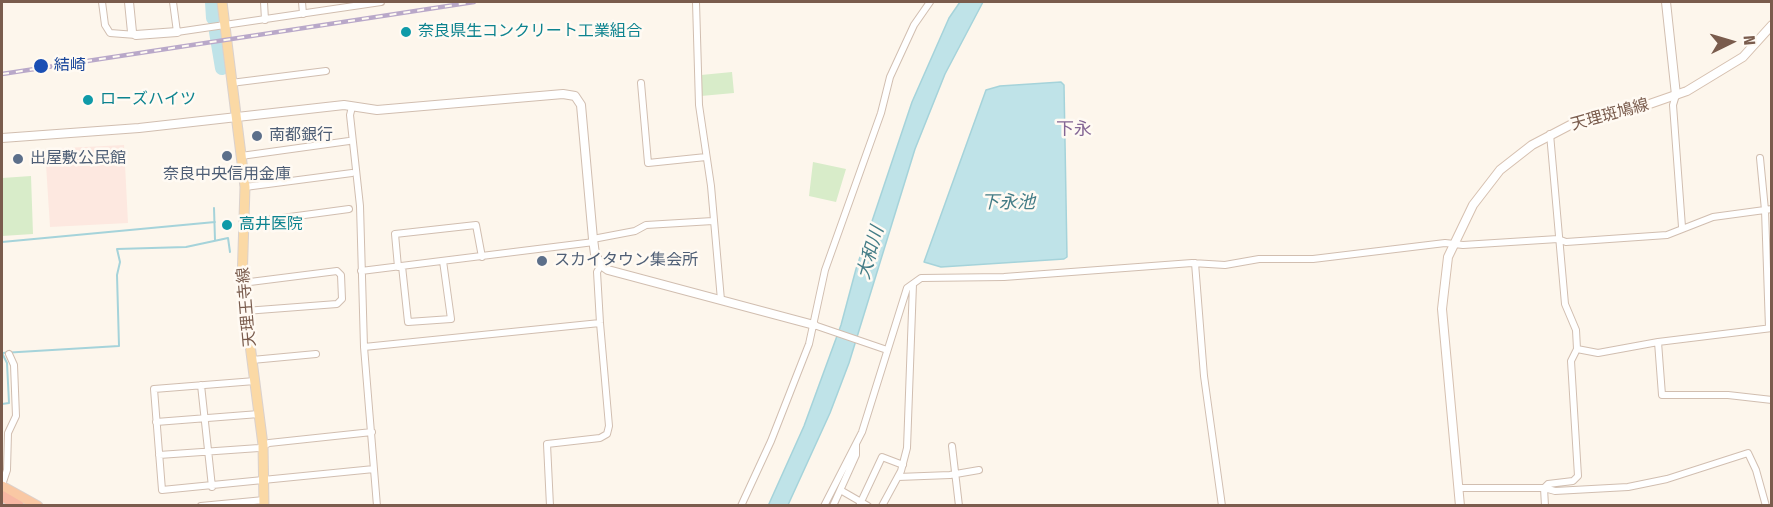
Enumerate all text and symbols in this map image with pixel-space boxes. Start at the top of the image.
north arrow [1701,12,1761,72]
place label: 奈良県生コンクリート工業組合 [418,22,642,42]
marker: 奈良県生コンクリート工業組合 [399,25,413,39]
text: N [1740,35,1759,46]
place label: 結崎 [54,56,86,76]
marker: 結崎 [32,57,50,75]
place label: ローズハイツ [100,90,196,110]
marker: ローズハイツ [81,93,95,107]
street label: 天理斑鳩線 [1569,95,1651,135]
district label: 下永 [1056,119,1092,141]
place label: 南都銀行 [269,126,333,146]
marker: 南都銀行 [250,129,264,143]
place label: 出屋敷公民館 [30,149,126,169]
marker: 奈良中央信用金庫 [220,149,234,163]
marker: 出屋敷公民館 [11,152,25,166]
place label: 奈良中央信用金庫 [163,165,291,185]
water label: 下永池 [981,192,1035,214]
place label: 高井医院 [239,215,303,235]
marker: 高井医院 [220,218,234,232]
water label: 大和川 [853,224,889,282]
place label: スカイタウン集会所 [554,251,698,271]
marker: スカイタウン集会所 [535,254,549,268]
street label: 天理王寺線 [234,266,260,348]

